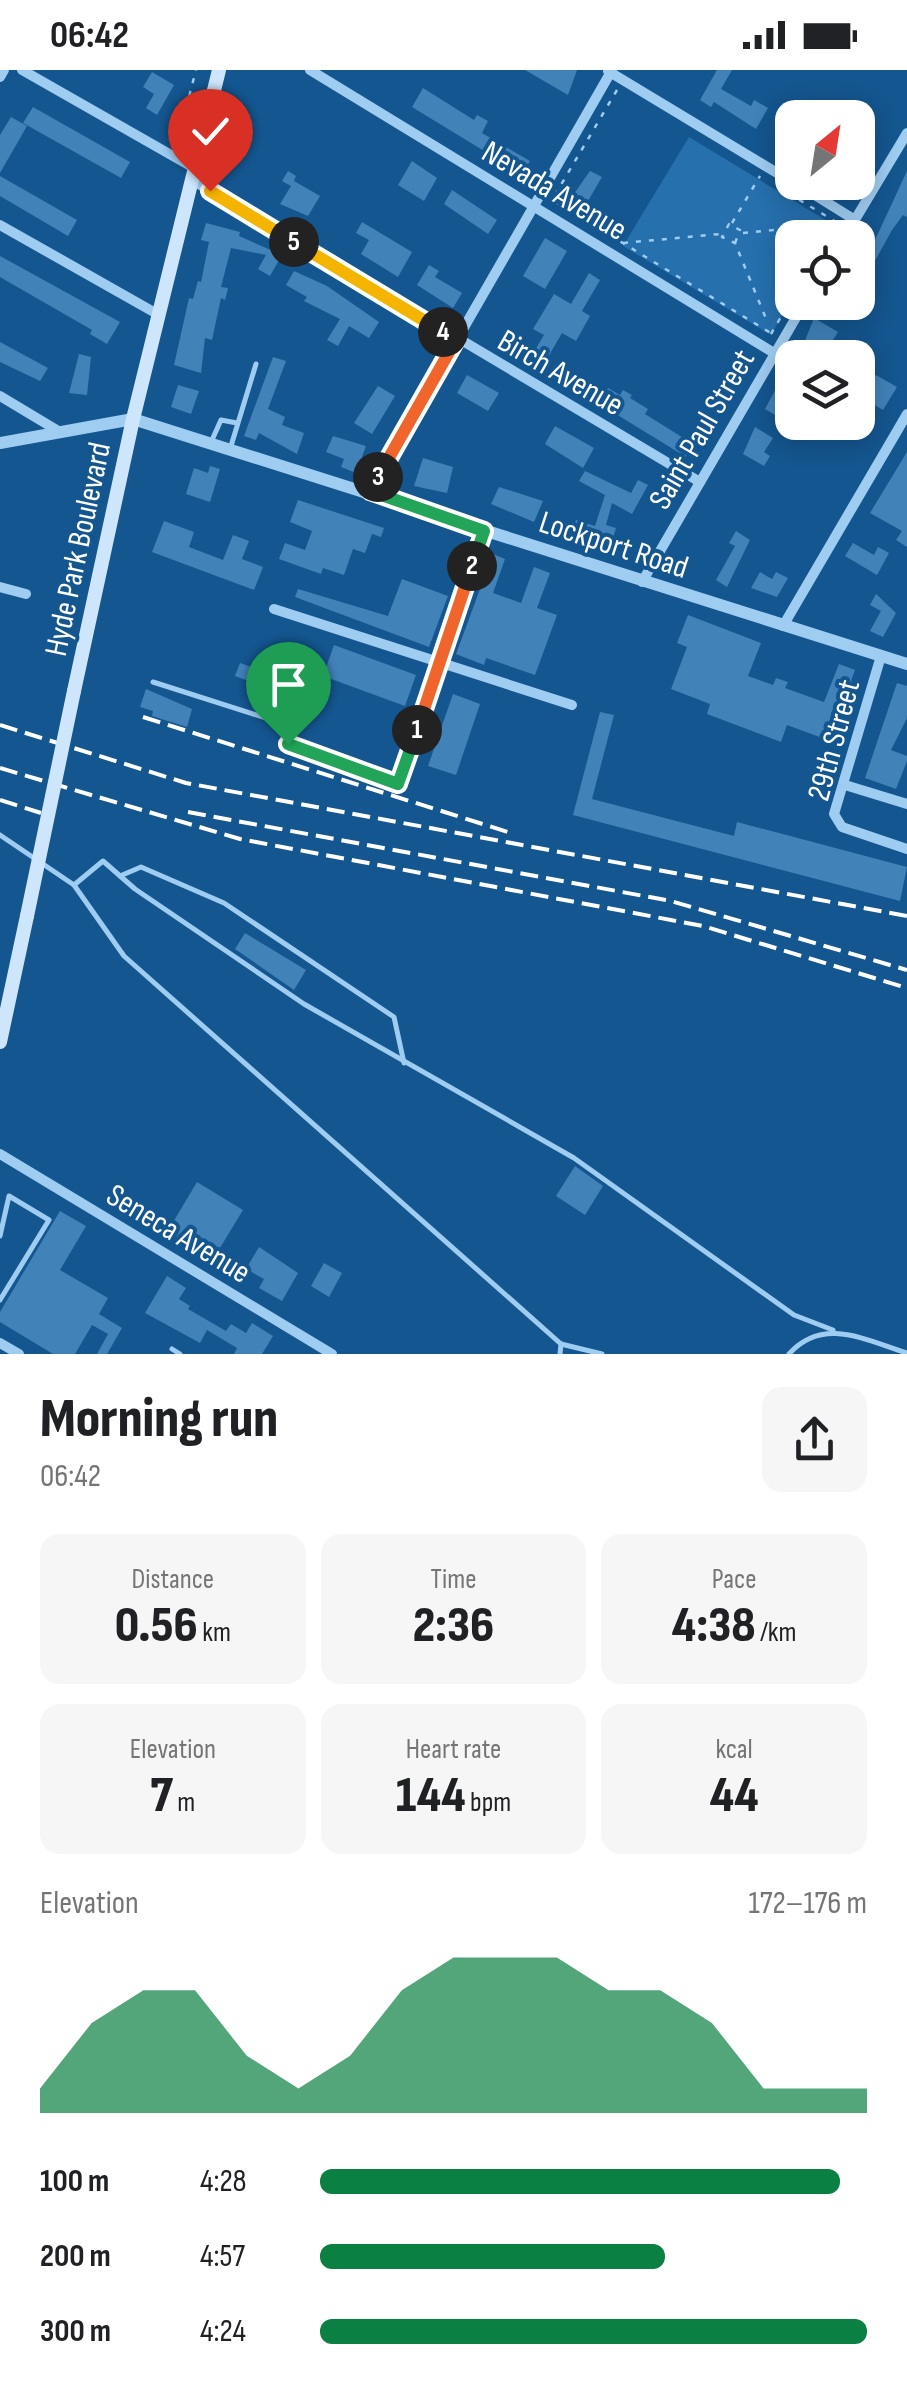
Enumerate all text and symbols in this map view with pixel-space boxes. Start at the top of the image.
text: 06:42 [50,13,129,58]
pin [168,89,253,192]
north arrow [775,100,875,200]
map controls [775,100,875,440]
icon: check [183,104,238,159]
street label: Nevada Avenue [475,133,634,250]
pin: 5 [269,217,319,267]
button: locate [775,220,875,320]
text: 5 [288,225,300,258]
pin: 4 [418,307,468,357]
text: 4 [436,315,450,348]
street label: Birch Avenue [490,322,630,425]
button: layers [775,340,875,440]
street label: Saint Paul Street [641,343,764,517]
street label: Hyde Park Boulevard [37,439,120,660]
pin: 3 [353,452,403,502]
text: 3 [372,460,384,493]
street label: Lockport Road [534,503,693,588]
pin: 2 [447,541,497,591]
text: 2 [466,549,478,582]
pin [246,642,331,745]
icon: arrive [261,657,316,712]
street label: 29th Street [800,676,869,805]
pin: 1 [392,705,442,755]
text: 1 [412,713,422,746]
street label: Seneca Avenue [99,1176,257,1293]
text: Morning run [40,1386,278,1453]
button: share [762,1387,867,1492]
text: 06:42 [40,1457,101,1496]
text: Distance [132,1563,214,1596]
text: Time [431,1563,476,1596]
text: Pace [712,1563,756,1596]
text: 0.56 [115,1596,198,1656]
text: 2:36 [413,1596,494,1656]
text: 4:38 [672,1596,756,1656]
text: km [198,1616,231,1649]
text: /km [756,1616,796,1649]
text: Elevation [130,1733,216,1766]
text: Heart rate [406,1733,501,1766]
text: kcal [716,1733,753,1766]
text: 7 [150,1766,173,1826]
text: 144 [396,1766,466,1826]
text: 44 [710,1766,759,1826]
text: m [173,1786,195,1819]
text: bpm [466,1786,511,1819]
text: Elevation [40,1884,139,1923]
text: 172–176 m [749,1884,867,1923]
text: 100 m [40,2162,109,2201]
text: 4:28 [200,2162,247,2201]
text: 200 m [40,2237,111,2276]
text: 4:57 [200,2237,245,2276]
text: 300 m [40,2312,111,2351]
text: 4:24 [200,2312,246,2351]

